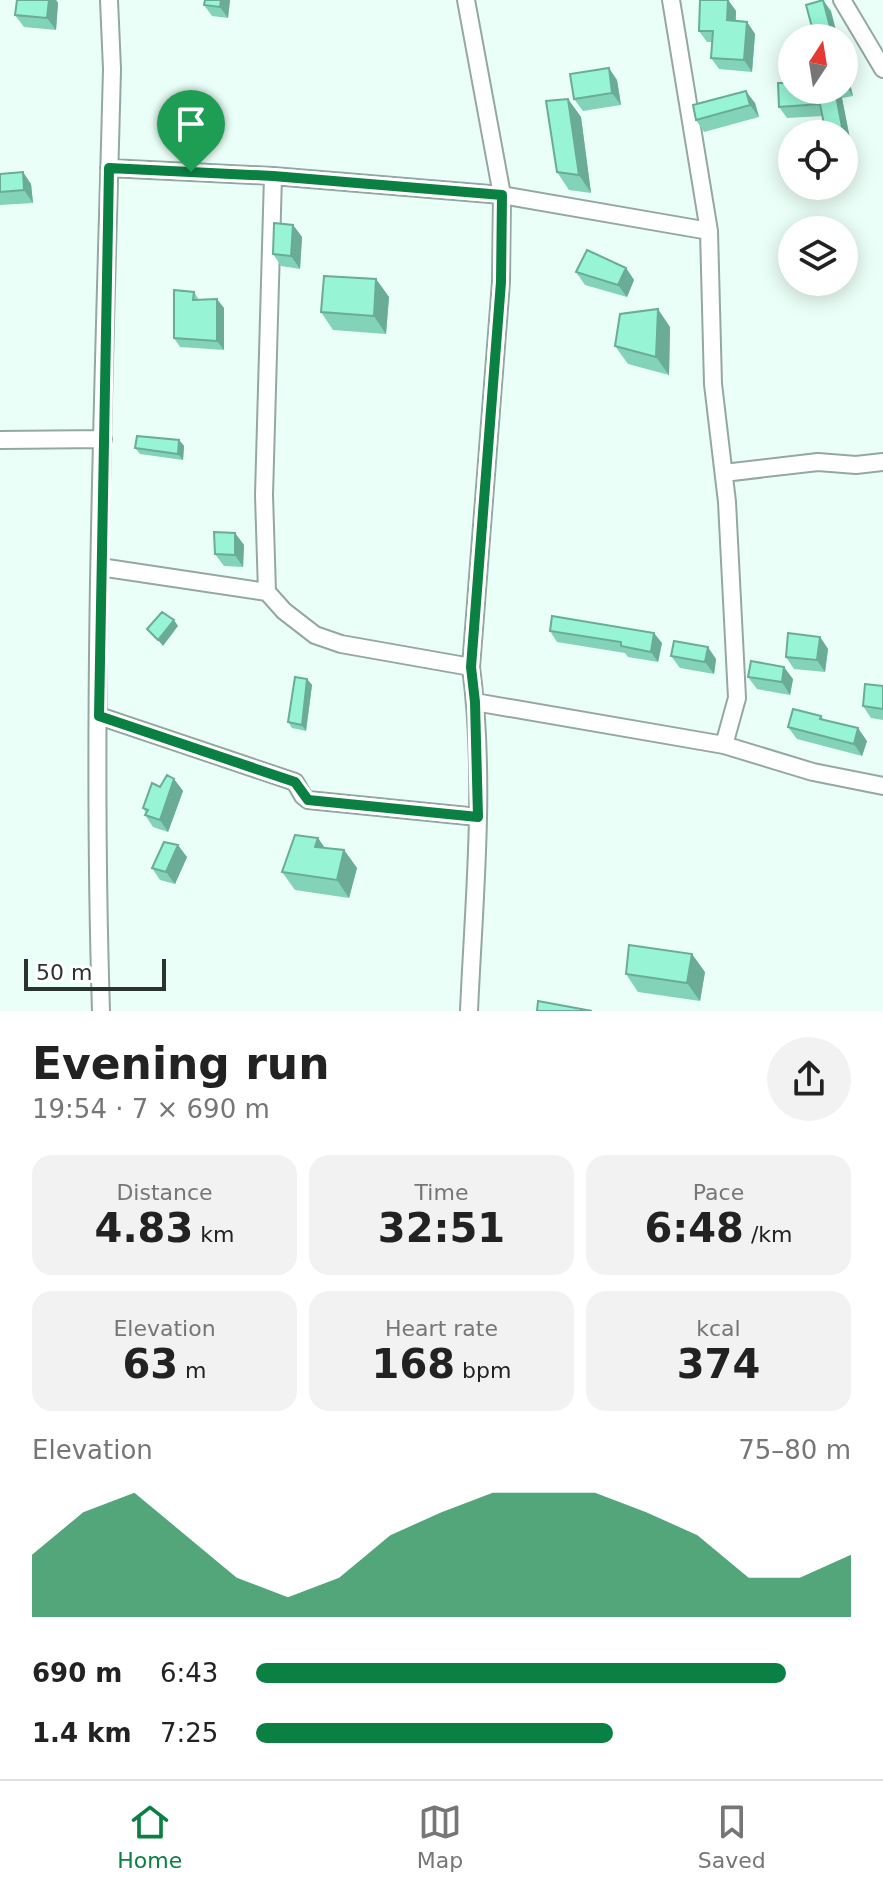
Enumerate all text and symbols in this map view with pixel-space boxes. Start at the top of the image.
north arrow [778,24,858,104]
map controls [778,24,858,296]
pin [157,90,225,172]
icon: arrive [169,102,213,146]
button: locate [778,120,858,200]
button: layers [778,216,858,296]
scale bar [24,955,166,991]
text: 50 m [36,960,92,985]
button: share [767,1037,851,1121]
text: Evening run [32,1038,329,1089]
text: 19:54 · 7 × 690 m [32,1094,270,1124]
text: Distance [116,1180,213,1205]
text: Time [415,1180,468,1205]
text: Pace [693,1180,744,1205]
text: 4.83 [95,1205,193,1251]
text: 32:51 [378,1205,505,1251]
text: 6:48 [644,1205,744,1251]
text: km [193,1222,234,1247]
text: /km [744,1222,793,1247]
text: Elevation [113,1316,216,1341]
text: Heart rate [385,1316,498,1341]
text: kcal [696,1316,741,1341]
text: 63 [122,1341,178,1387]
text: 168 [372,1341,455,1387]
text: 374 [677,1341,760,1387]
text: m [178,1358,207,1383]
text: bpm [455,1358,511,1383]
text: Elevation [32,1435,153,1465]
text: 75–80 m [738,1435,851,1465]
text: 690 m [32,1658,122,1688]
text: 6:43 [160,1658,218,1688]
text: 1.4 km [32,1718,132,1748]
text: 7:25 [160,1718,218,1748]
tab: Home [117,1800,182,1873]
tab: Map [417,1800,463,1873]
tab: Saved [698,1800,766,1873]

